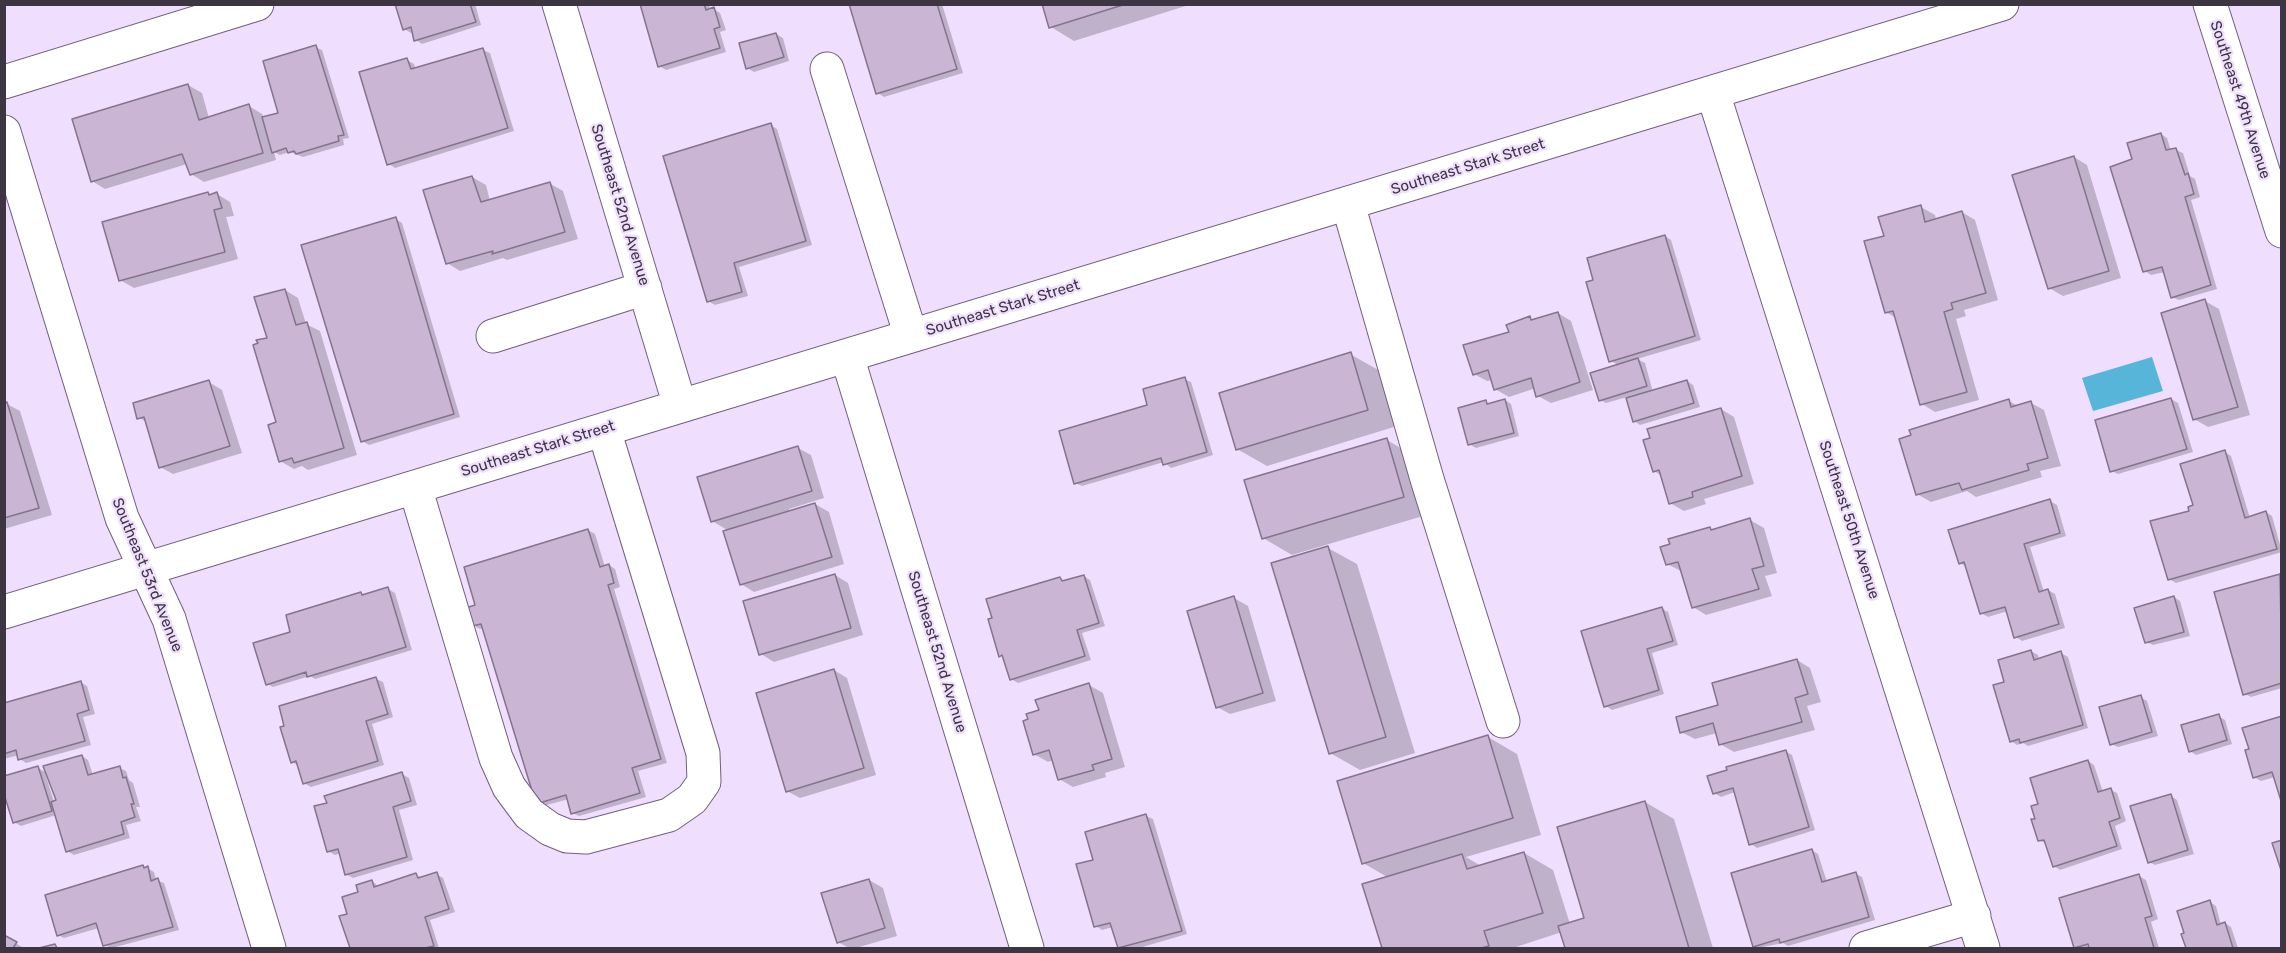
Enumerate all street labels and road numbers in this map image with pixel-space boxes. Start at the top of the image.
street label: Southeast 49th Avenue [2206,19,2274,181]
street label: Southeast 52nd Avenue [587,122,653,288]
street label: Southeast Stark Street [1389,135,1547,199]
street label: Southeast Stark Street [924,276,1082,340]
street label: Southeast Stark Street [459,417,617,481]
street label: Southeast 50th Avenue [1815,439,1883,601]
street label: Southeast 53rd Avenue [108,495,186,655]
street label: Southeast 52nd Avenue [904,569,970,735]

